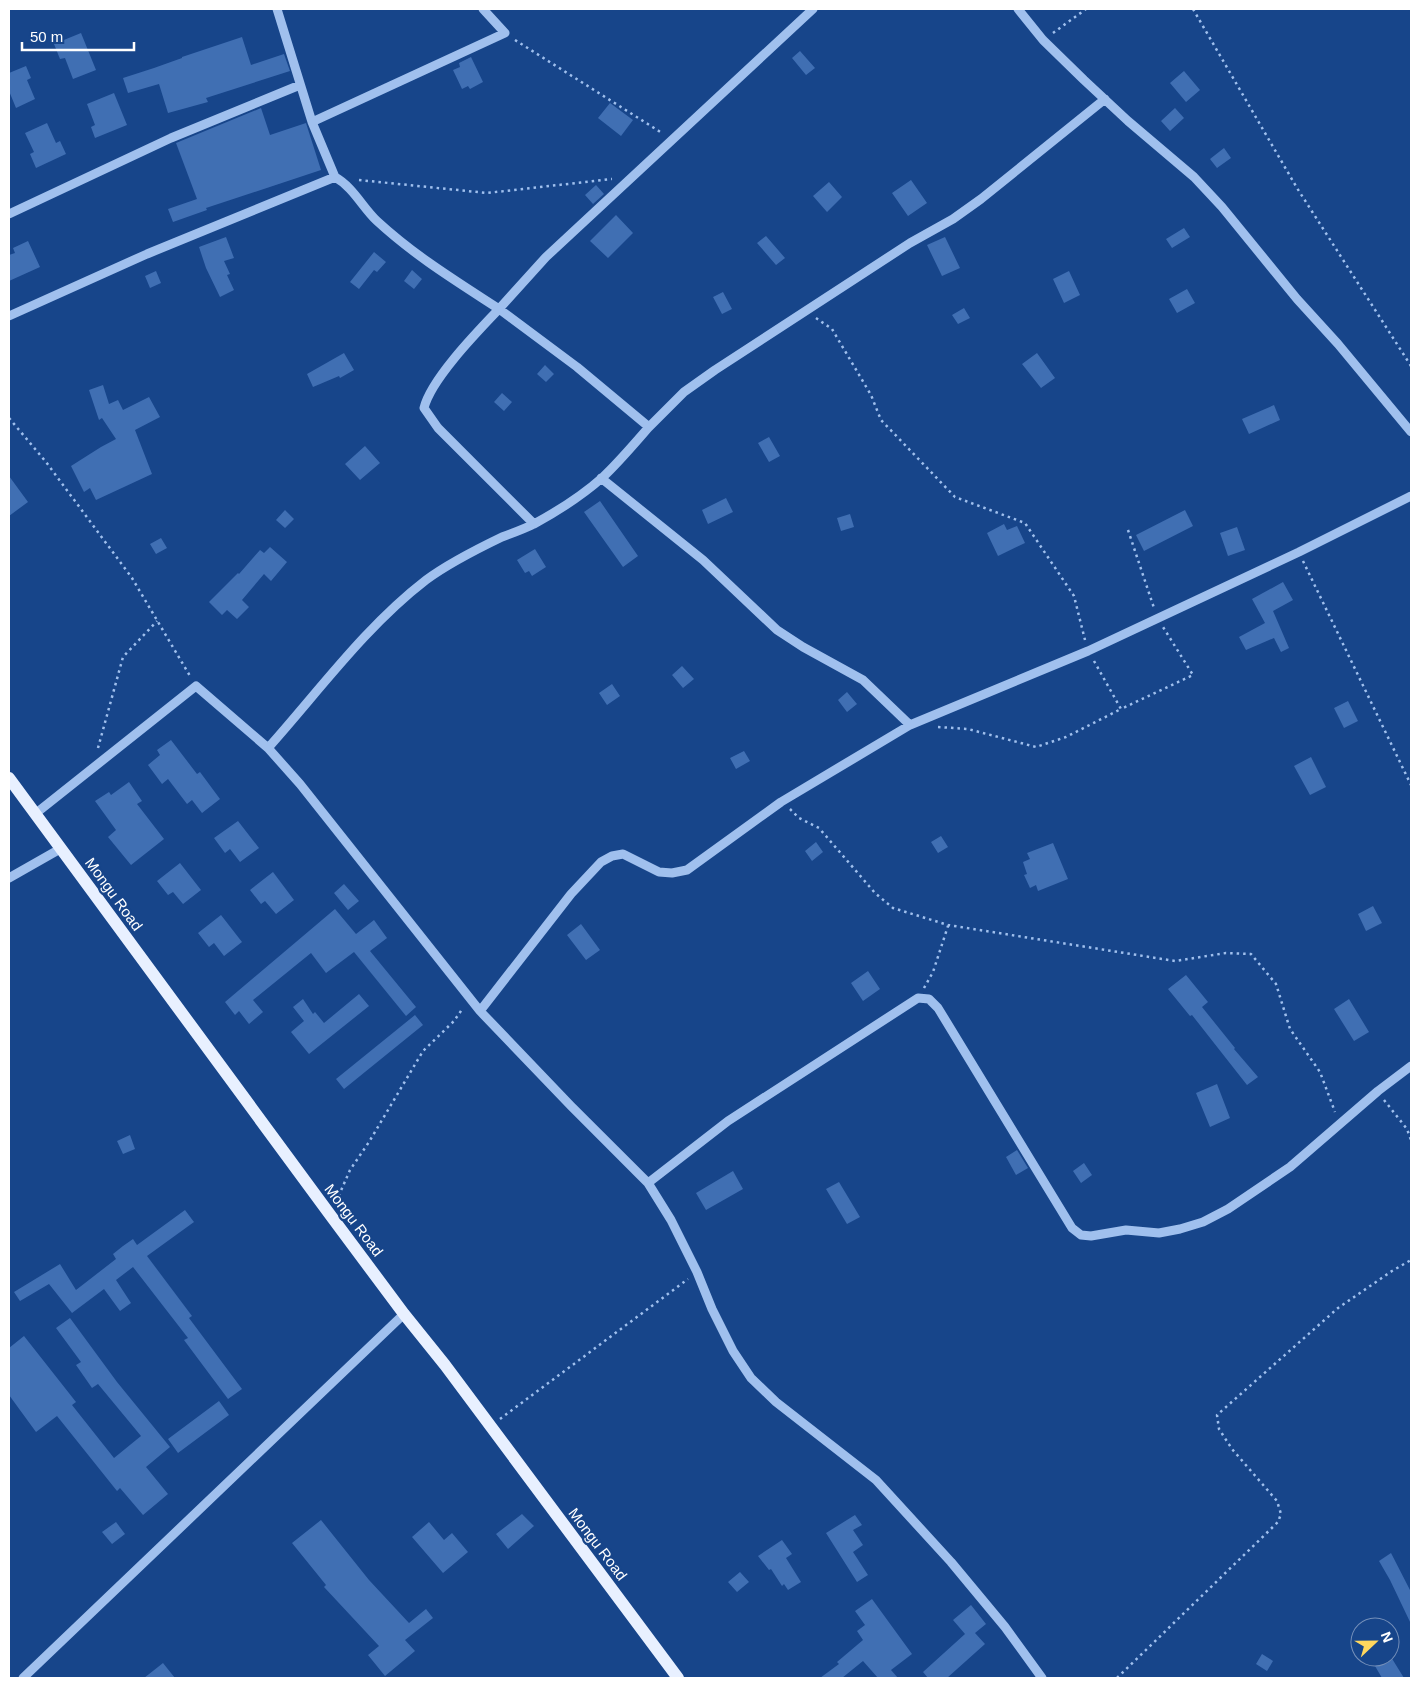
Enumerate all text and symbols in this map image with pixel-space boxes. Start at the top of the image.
scale bar [22,20,135,52]
text: 50 m [30,28,63,45]
street label: Mongu Road [82,854,146,934]
street label: Mongu Road [321,1181,387,1259]
street label: Mongu Road [565,1505,631,1583]
north arrow [1350,1617,1400,1667]
text: N [1378,1629,1396,1645]

